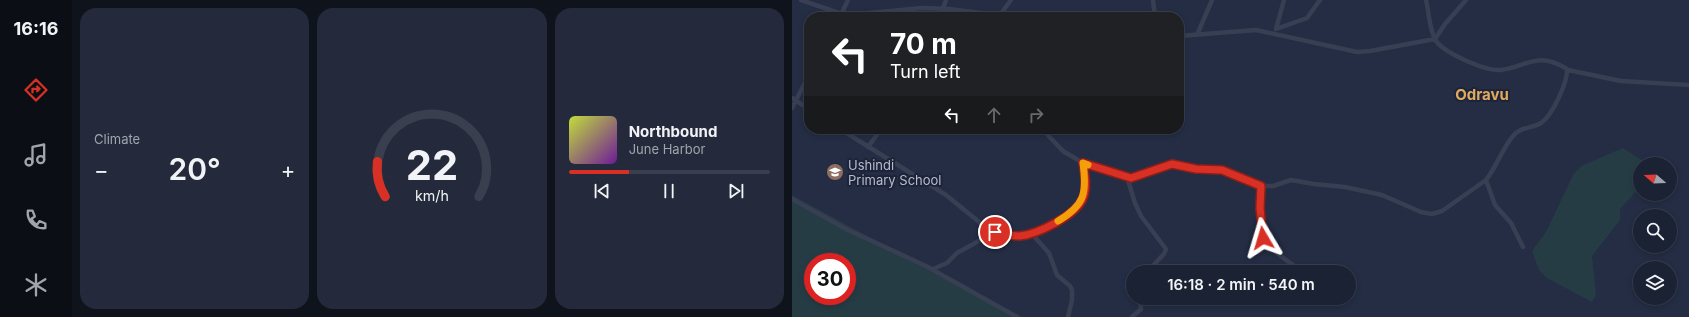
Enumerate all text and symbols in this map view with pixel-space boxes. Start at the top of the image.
text: 16:16 [14,18,58,39]
text: 70 m [890,27,957,61]
icon: left [824,28,876,80]
text: Turn left [890,61,960,82]
icon: directions [22,76,50,104]
district label: Odravu [1455,85,1509,104]
icon: left [941,104,963,126]
icon: ahead [983,104,1005,126]
icon: right [1025,104,1047,126]
text: Northbound [629,122,717,141]
text: Climate [94,131,140,147]
text: 22 [406,139,458,189]
icon: music [22,141,50,169]
text: June Harbor [629,141,705,157]
text: 20° [169,151,221,187]
text: − [94,157,109,183]
text: + [281,157,295,183]
place label: Ushindi Primary School [848,157,942,188]
north arrow [1633,157,1677,201]
map controls [1633,157,1677,305]
school or university icon: Ushindi Primary School [825,162,845,182]
icon: previous [591,180,613,202]
icon: pause [658,180,680,202]
icon: next [725,180,747,202]
text: km/h [415,186,449,203]
icon: phone [22,206,50,234]
button: search [1633,209,1677,253]
pin [978,215,1012,249]
position arrow [1242,217,1284,259]
icon: arrive [984,221,1006,243]
speed limit sign: 30 [804,253,856,305]
button: layers [1633,261,1677,305]
icon: climate [22,271,50,299]
text: 16:18 · 2 min · 540 m [1167,275,1315,294]

